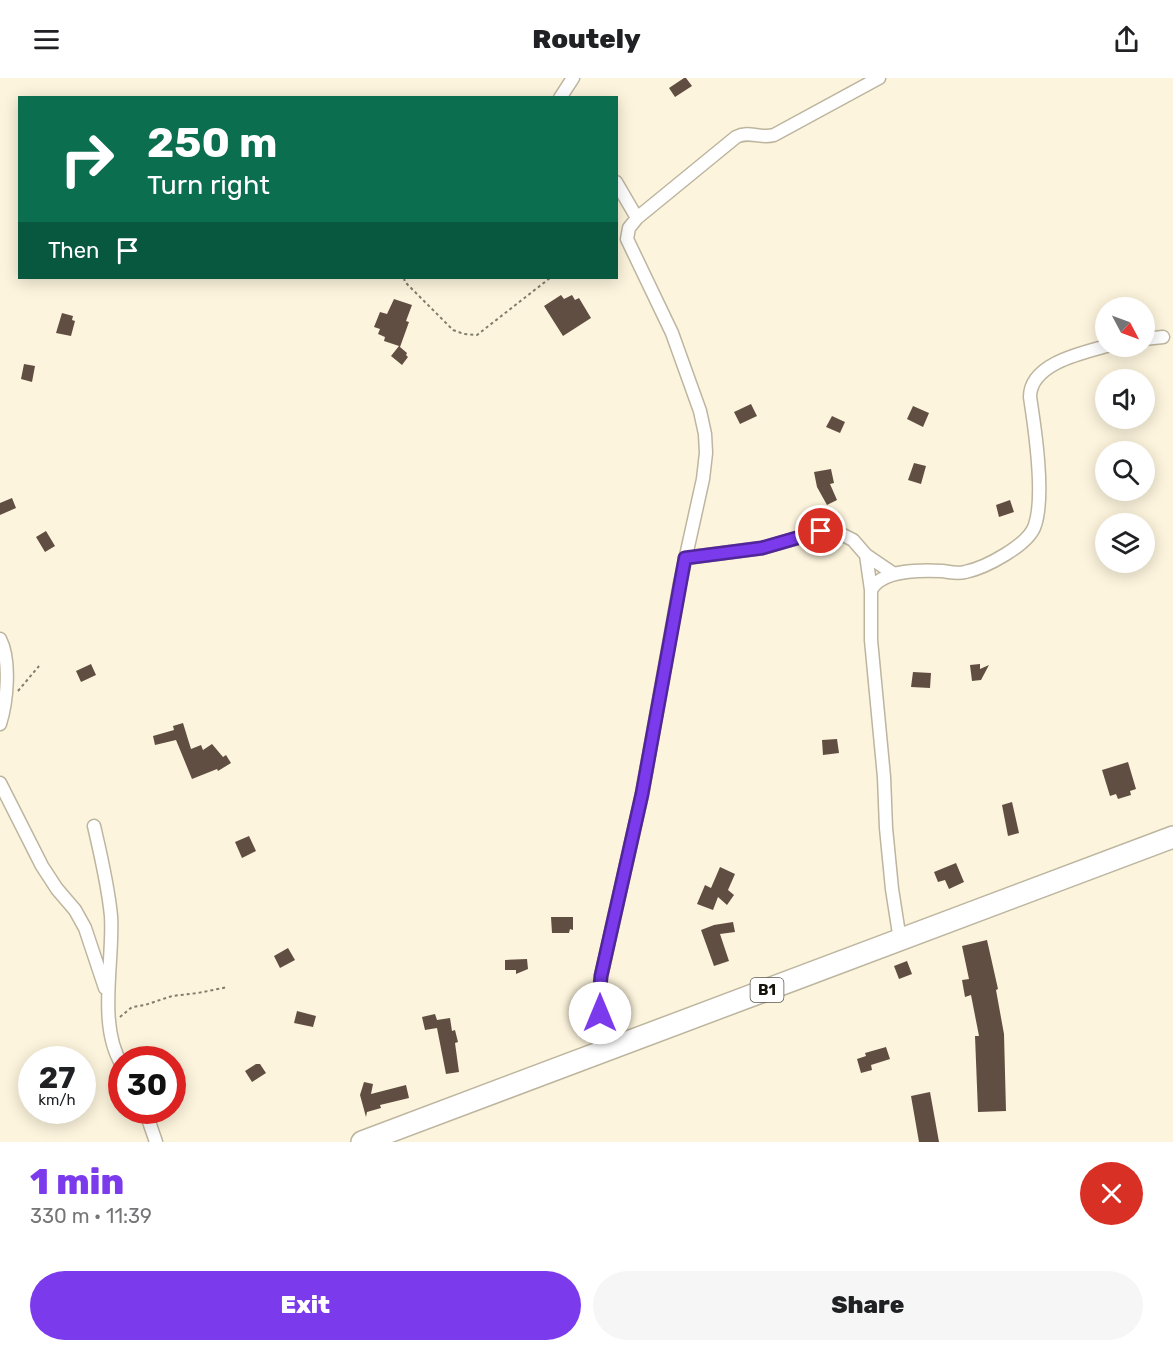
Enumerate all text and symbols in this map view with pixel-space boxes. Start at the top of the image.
icon: menu [30,23,63,56]
text: Routely [532,23,641,55]
icon: share [1110,23,1143,56]
text: 250 m [147,118,277,168]
icon: right [48,120,126,198]
text: Turn right [147,169,270,201]
icon: arrive [111,234,144,267]
text: Then [48,237,99,264]
north arrow [1095,297,1155,357]
map controls [1095,297,1155,573]
button: sound [1095,369,1155,429]
button: search [1095,441,1155,501]
pin [795,505,846,556]
button: layers [1095,513,1155,573]
icon: arrive [804,514,837,547]
road number: B1 [750,978,783,1002]
position arrow [568,981,632,1045]
speed limit sign: 30 [108,1046,186,1124]
text: 27 [39,1060,75,1096]
text: km/h [38,1091,76,1109]
text: 1 min [30,1160,124,1203]
button: close [1080,1162,1143,1225]
text: 330 m · 11:39 [30,1204,152,1228]
button: Exit [30,1271,581,1340]
button: Share [593,1271,1143,1340]

